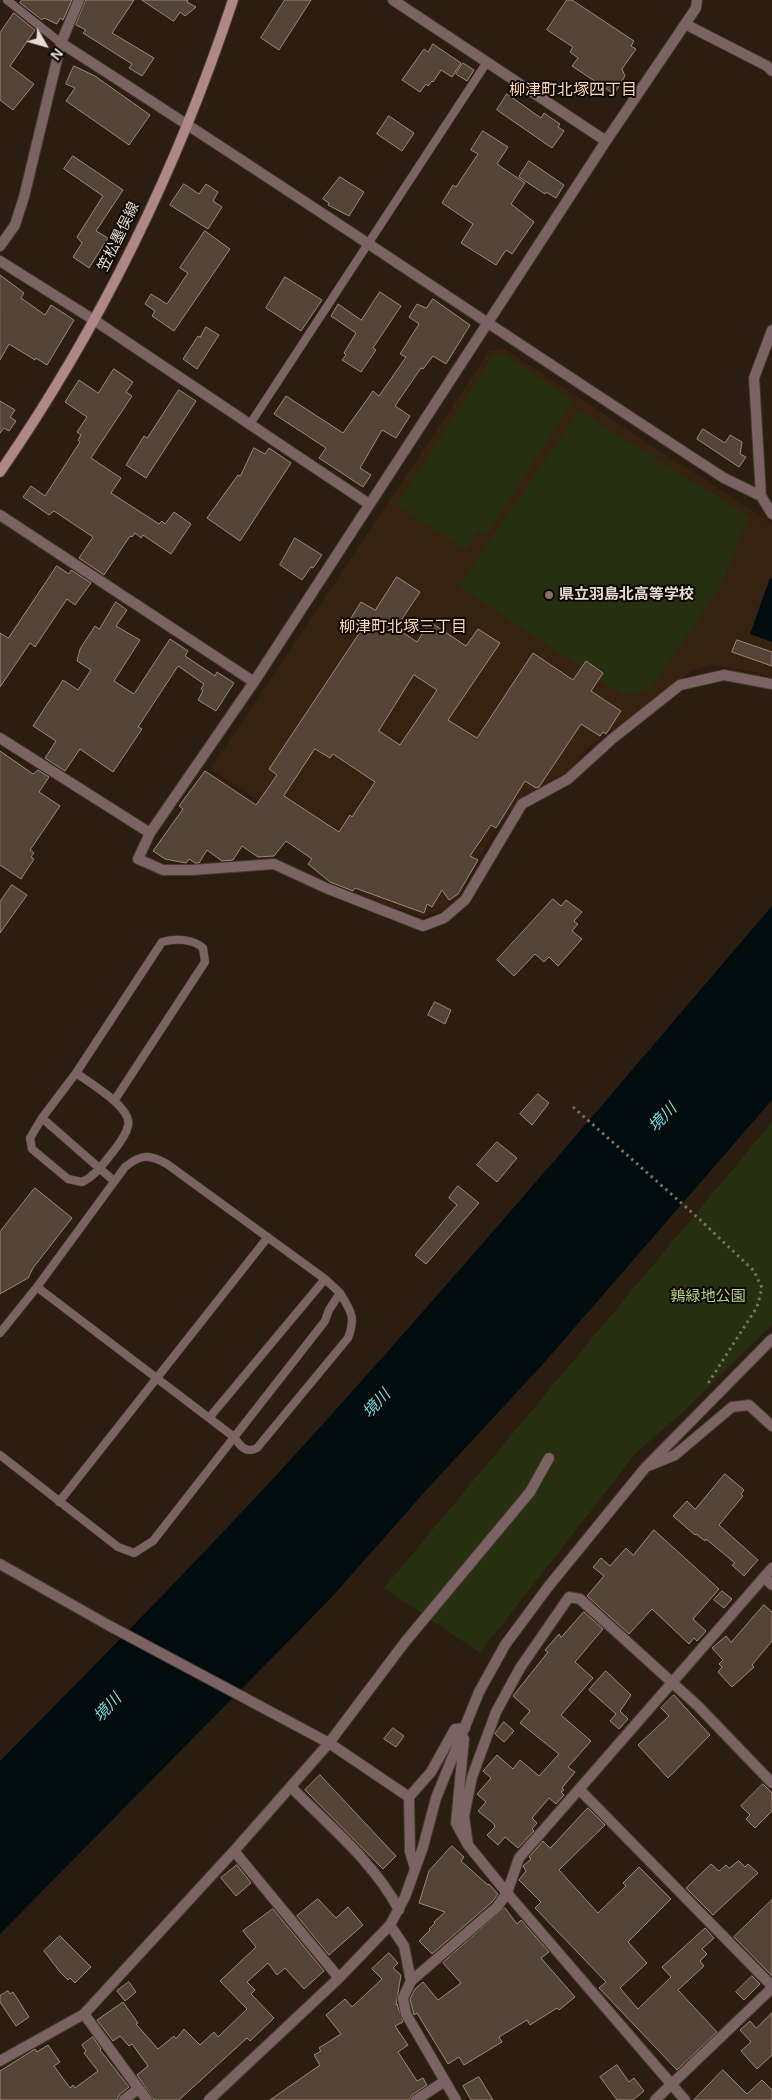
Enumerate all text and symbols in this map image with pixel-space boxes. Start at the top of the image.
north arrow [20,20,70,70]
text: N [47,45,66,63]
district label: 柳津町北塚四丁目 [509,81,637,101]
street label: 笠松墨俣線 [94,199,144,275]
place label: 県立羽島北高等学校 [559,586,694,604]
marker: 県立羽島北高等学校 [543,589,555,601]
district label: 柳津町北塚三丁目 [339,618,467,638]
water label: 境川 [645,1100,681,1136]
park label: 鶉緑地公園 [671,1288,745,1306]
water label: 境川 [359,1386,395,1422]
water label: 境川 [90,1690,126,1726]

